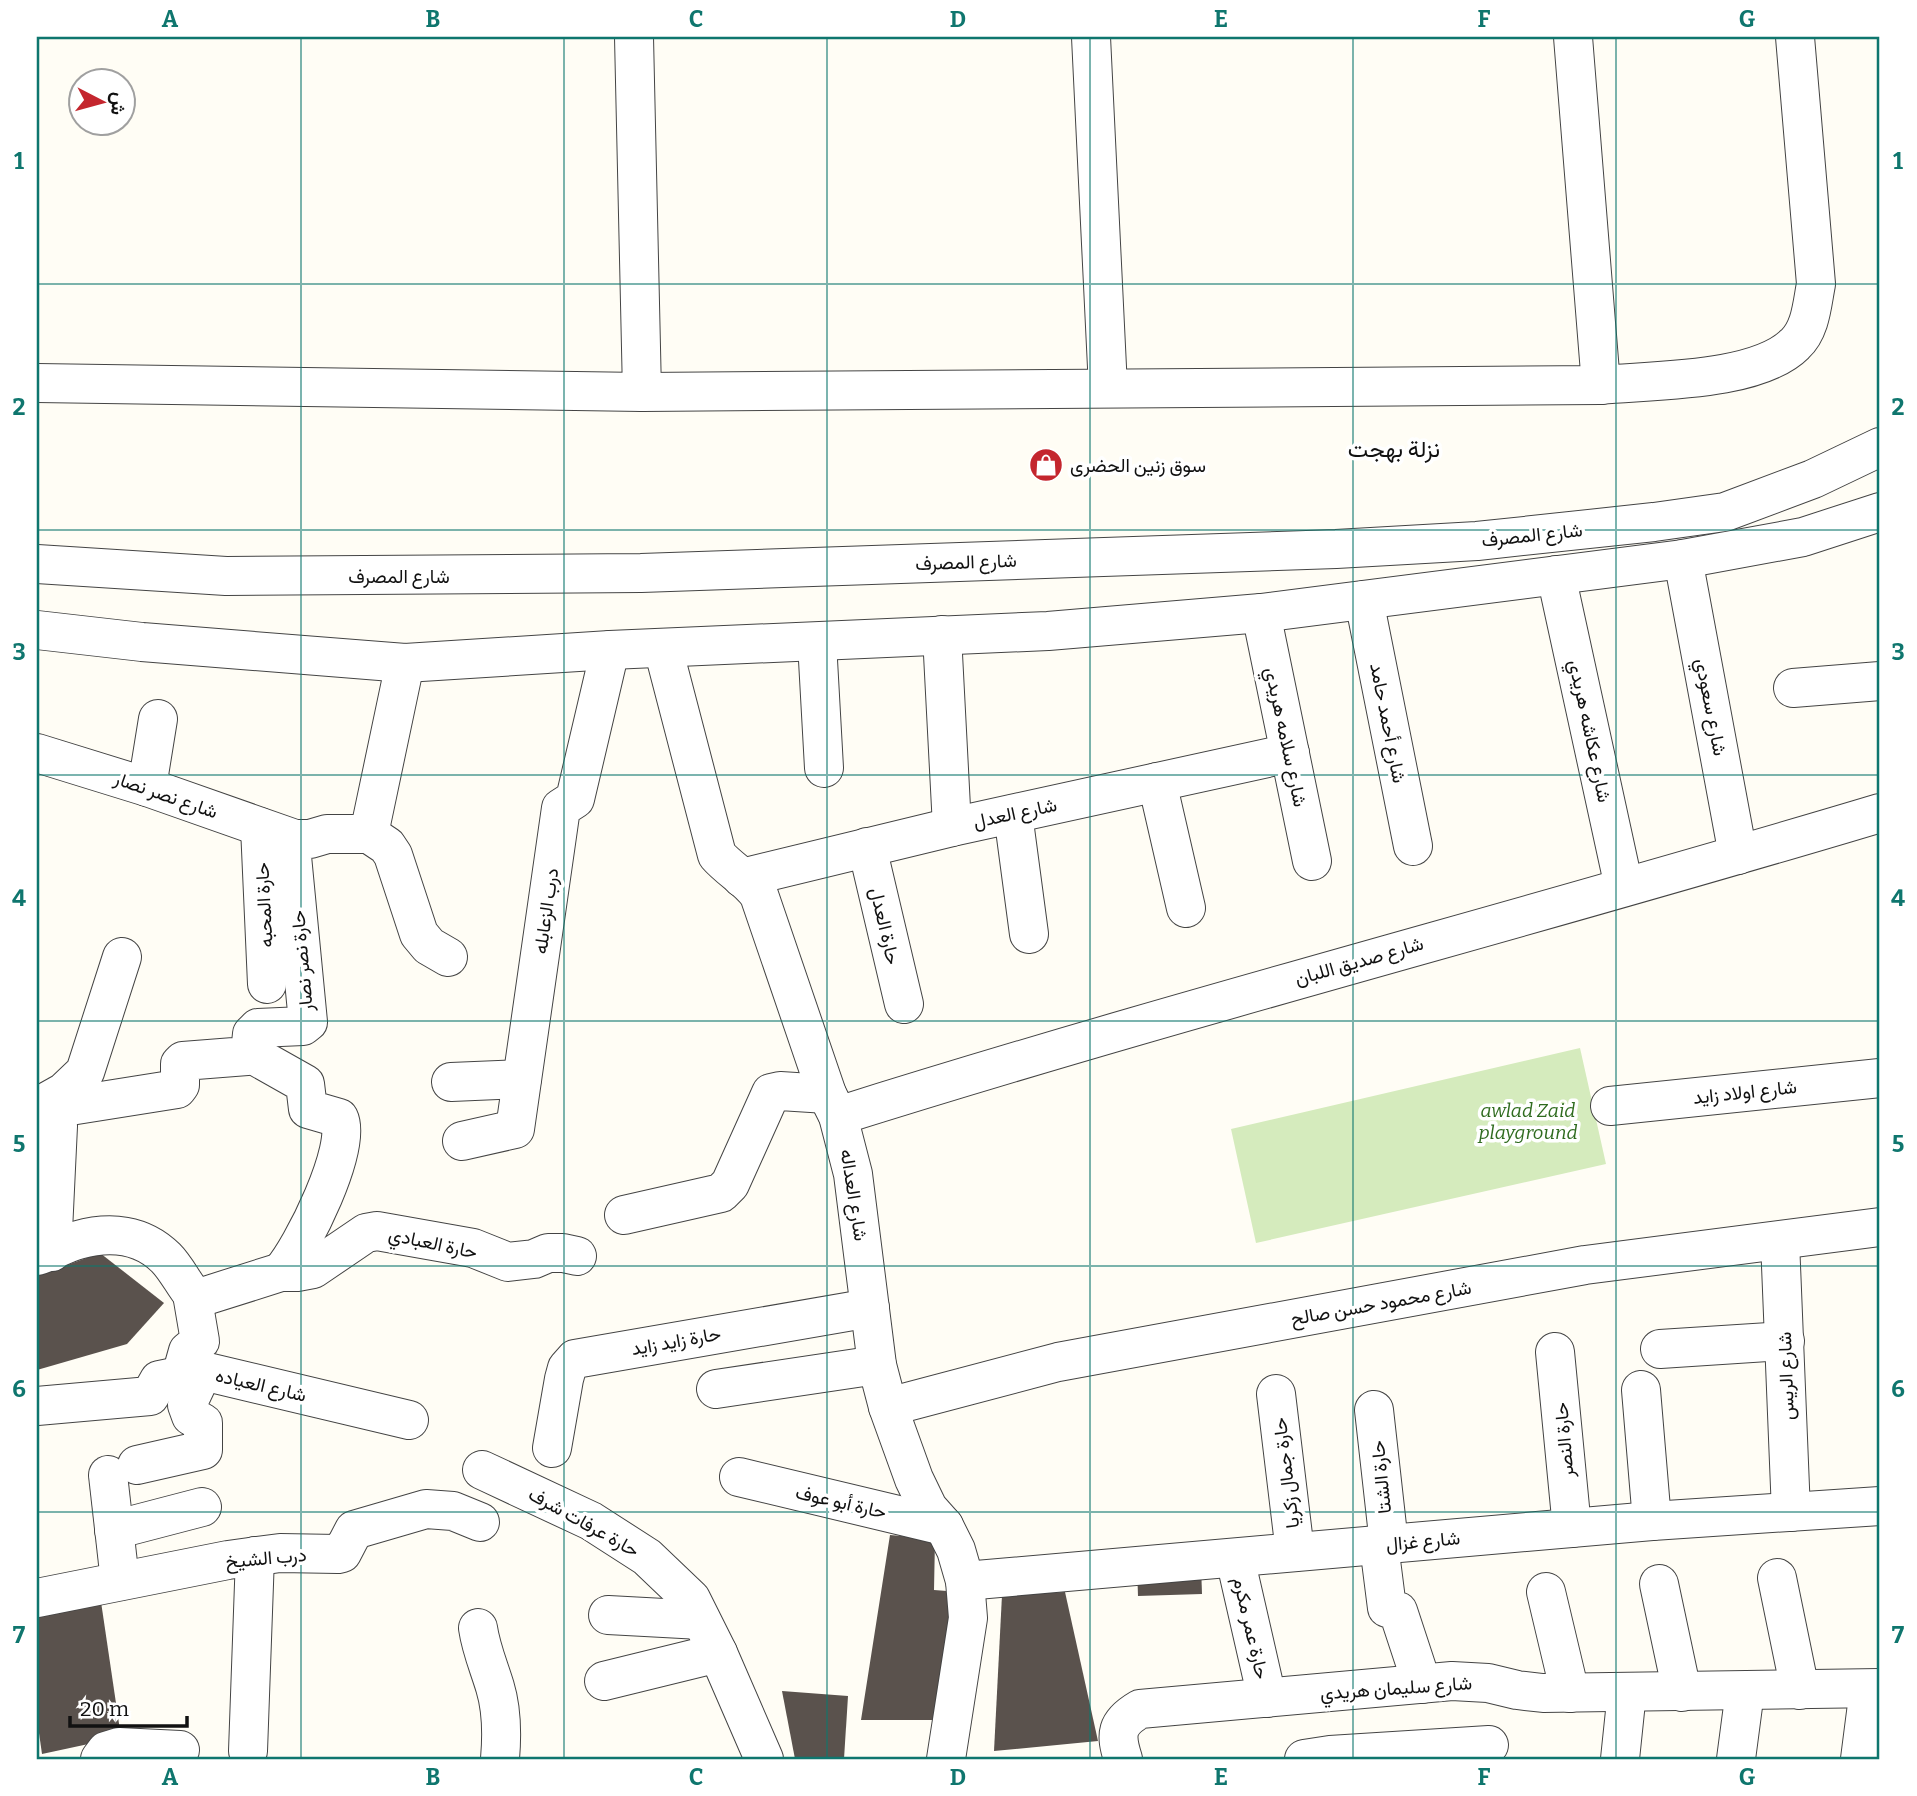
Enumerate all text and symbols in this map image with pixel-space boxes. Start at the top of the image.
text: A [162,5,179,33]
text: B [426,5,440,33]
text: C [689,5,703,33]
text: D [950,5,966,33]
text: E [1214,5,1228,33]
text: F [1478,5,1491,33]
text: G [1739,5,1756,33]
north arrow [66,66,136,136]
text: ش [106,91,131,116]
text: 1 [14,147,24,175]
text: 1 [1893,147,1903,175]
text: 2 [13,393,26,421]
text: 2 [1892,393,1905,421]
district label: نزلة بهجت [1348,435,1440,464]
shop icon: سوق زنين الحضرى [1027,446,1065,484]
place label: سوق زنين الحضرى [1070,454,1206,477]
street label: شارع المصرف [1480,518,1584,553]
street label: شارع المصرف [915,549,1017,576]
street label: شارع المصرف [348,565,450,589]
text: 3 [12,638,26,666]
text: 3 [1891,638,1905,666]
street label: شارع سعودي [1686,656,1732,758]
street label: شارع عكاشه هريدي [1560,658,1616,805]
street label: شارع أحمد حامد [1364,661,1411,785]
street label: شارع سلامه هريدي [1256,665,1312,810]
street label: شارع نصر نصار [110,766,221,824]
street label: شارع العدل [971,793,1059,834]
street label: حارة المحبه [250,862,278,948]
street label: درب الزعابله [529,867,563,955]
text: 4 [12,884,26,912]
text: 4 [1891,884,1905,912]
street label: حارة العدل [865,885,905,967]
street label: حارة نصر نصار [286,909,318,1014]
street label: شارع صديق اللبان [1292,932,1426,991]
street label: شارع اولاد زايد [1692,1075,1798,1110]
park label: awlad Zaid playground [1477,1099,1578,1144]
text: 5 [13,1130,25,1158]
text: 5 [1892,1130,1904,1158]
street label: شارع العداله [834,1147,873,1243]
street label: حارة العبادي [386,1222,479,1268]
street label: شارع محمود حسن صالح [1289,1276,1473,1332]
street label: حارة زايد زايد [629,1322,723,1360]
street label: شارع الريس [1773,1331,1800,1421]
street label: شارع العياده [213,1363,309,1408]
text: 6 [12,1375,26,1403]
text: 6 [1891,1375,1905,1403]
street label: حارة النصر [1549,1401,1579,1480]
street label: حارة جمال زكريا [1268,1416,1304,1530]
street label: حارة الشتا [1366,1439,1396,1515]
street label: حارة أبو عوف [793,1480,889,1524]
street label: حارة عرفات شرف [525,1482,643,1562]
street label: شارع غزال [1385,1526,1461,1557]
street label: درب الشيخ [224,1543,308,1575]
street label: حارة عمر مكرم [1227,1575,1274,1682]
text: 7 [13,1621,26,1649]
text: 7 [1892,1621,1905,1649]
street label: شارع سليمان هريدي [1319,1671,1473,1709]
scale bar [70,1684,187,1728]
text: 20 m [80,1696,129,1722]
text: A [162,1763,179,1791]
text: B [426,1763,440,1791]
text: C [689,1763,703,1791]
text: D [950,1763,966,1791]
text: E [1214,1763,1228,1791]
text: F [1478,1763,1491,1791]
text: G [1739,1763,1756,1791]

